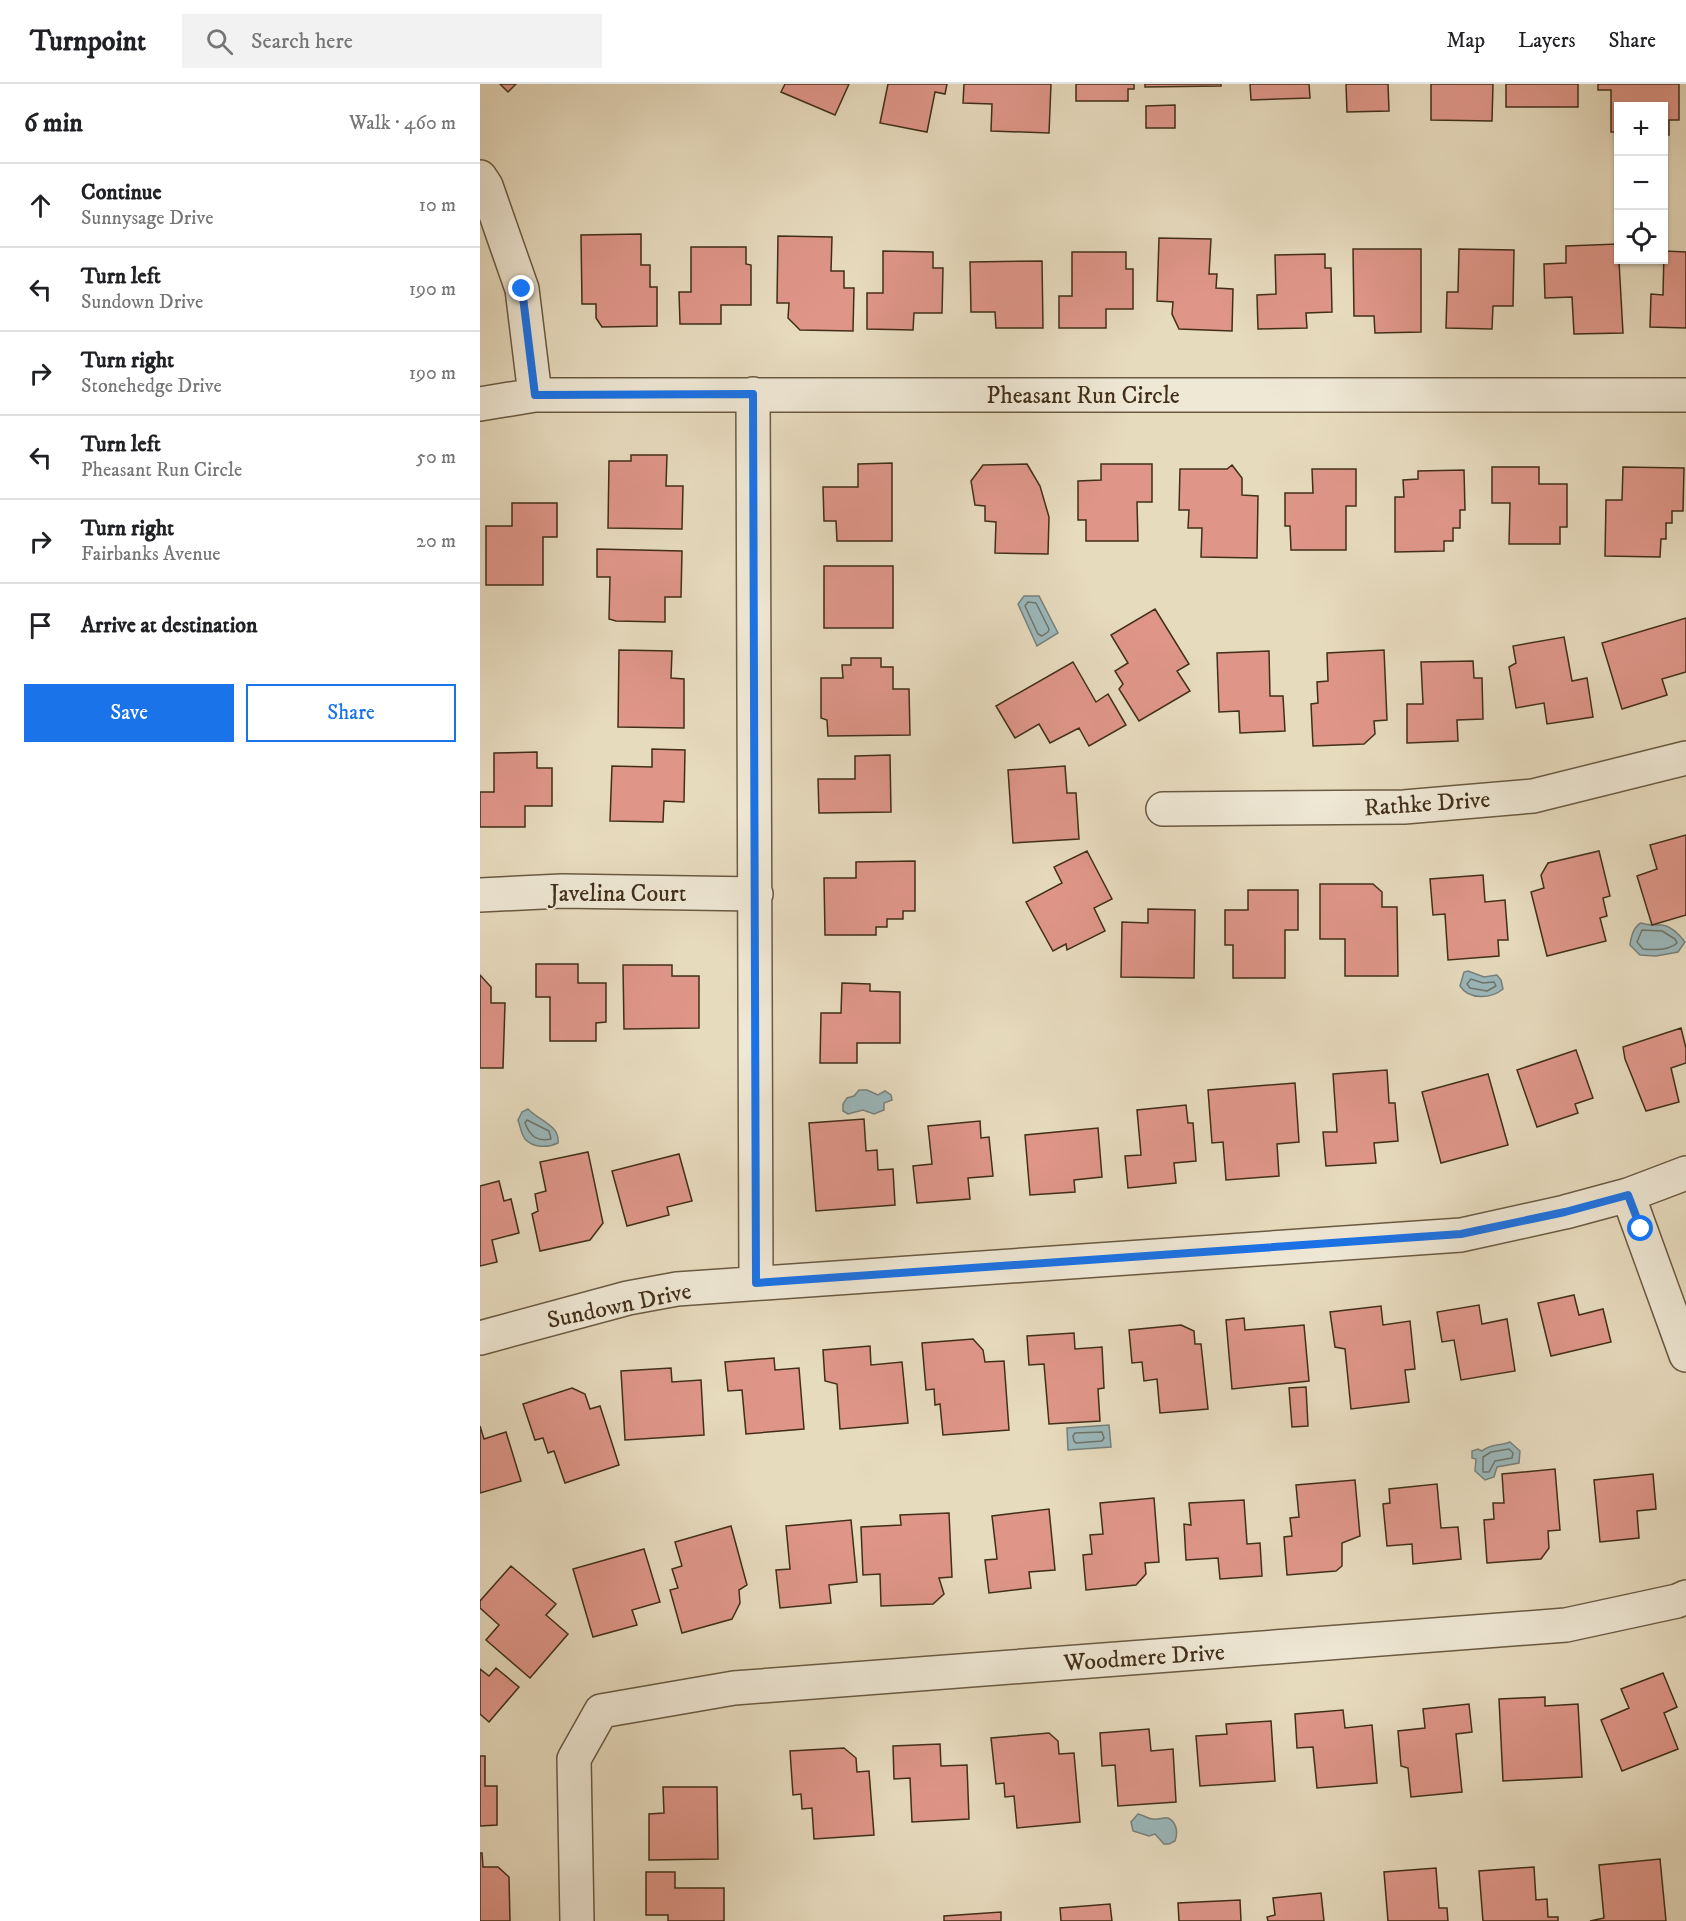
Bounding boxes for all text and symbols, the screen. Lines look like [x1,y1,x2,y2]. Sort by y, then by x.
search box [182,14,602,68]
text: Turnpoint [30,24,146,59]
icon: search [203,25,236,58]
text: Search here [251,28,353,55]
text: Map [1446,28,1485,54]
text: Layers [1518,28,1576,54]
text: Share [1609,28,1656,54]
map controls [1614,102,1668,264]
button: + [1614,102,1668,156]
text: 6 min [24,107,83,140]
text: Walk · 460 m [349,111,456,136]
button: − [1614,156,1668,210]
text: Continue [81,179,162,206]
icon: ahead [24,189,57,222]
text: 10 m [419,193,456,218]
text: Sunnysage Drive [81,206,213,231]
button: locate [1614,210,1668,264]
text: Turn left [81,263,161,290]
icon: left [24,273,57,306]
route end [508,275,534,301]
text: 190 m [409,277,456,302]
text: Sundown Drive [81,290,203,315]
text: Turn right [81,347,174,374]
icon: right [24,357,57,390]
text: 190 m [409,361,456,386]
text: Stonehedge Drive [81,374,222,399]
street label: Pheasant Run Circle [986,381,1180,411]
text: Turn left [81,431,161,458]
icon: left [24,441,57,474]
text: 50 m [416,445,456,470]
text: Pheasant Run Circle [81,458,242,483]
text: Turn right [81,515,174,542]
icon: right [24,525,57,558]
text: 20 m [416,529,456,554]
text: Fairbanks Avenue [81,542,221,567]
icon: arrive [24,609,57,642]
text: Arrive at destination [81,612,258,639]
button: Save [24,684,234,742]
button: Share [246,684,456,742]
street label: Rathke Drive [1363,785,1491,823]
street label: Javelina Court [548,879,687,909]
route start [1627,1215,1653,1241]
street label: Sundown Drive [544,1276,694,1336]
street label: Woodmere Drive [1061,1637,1226,1679]

